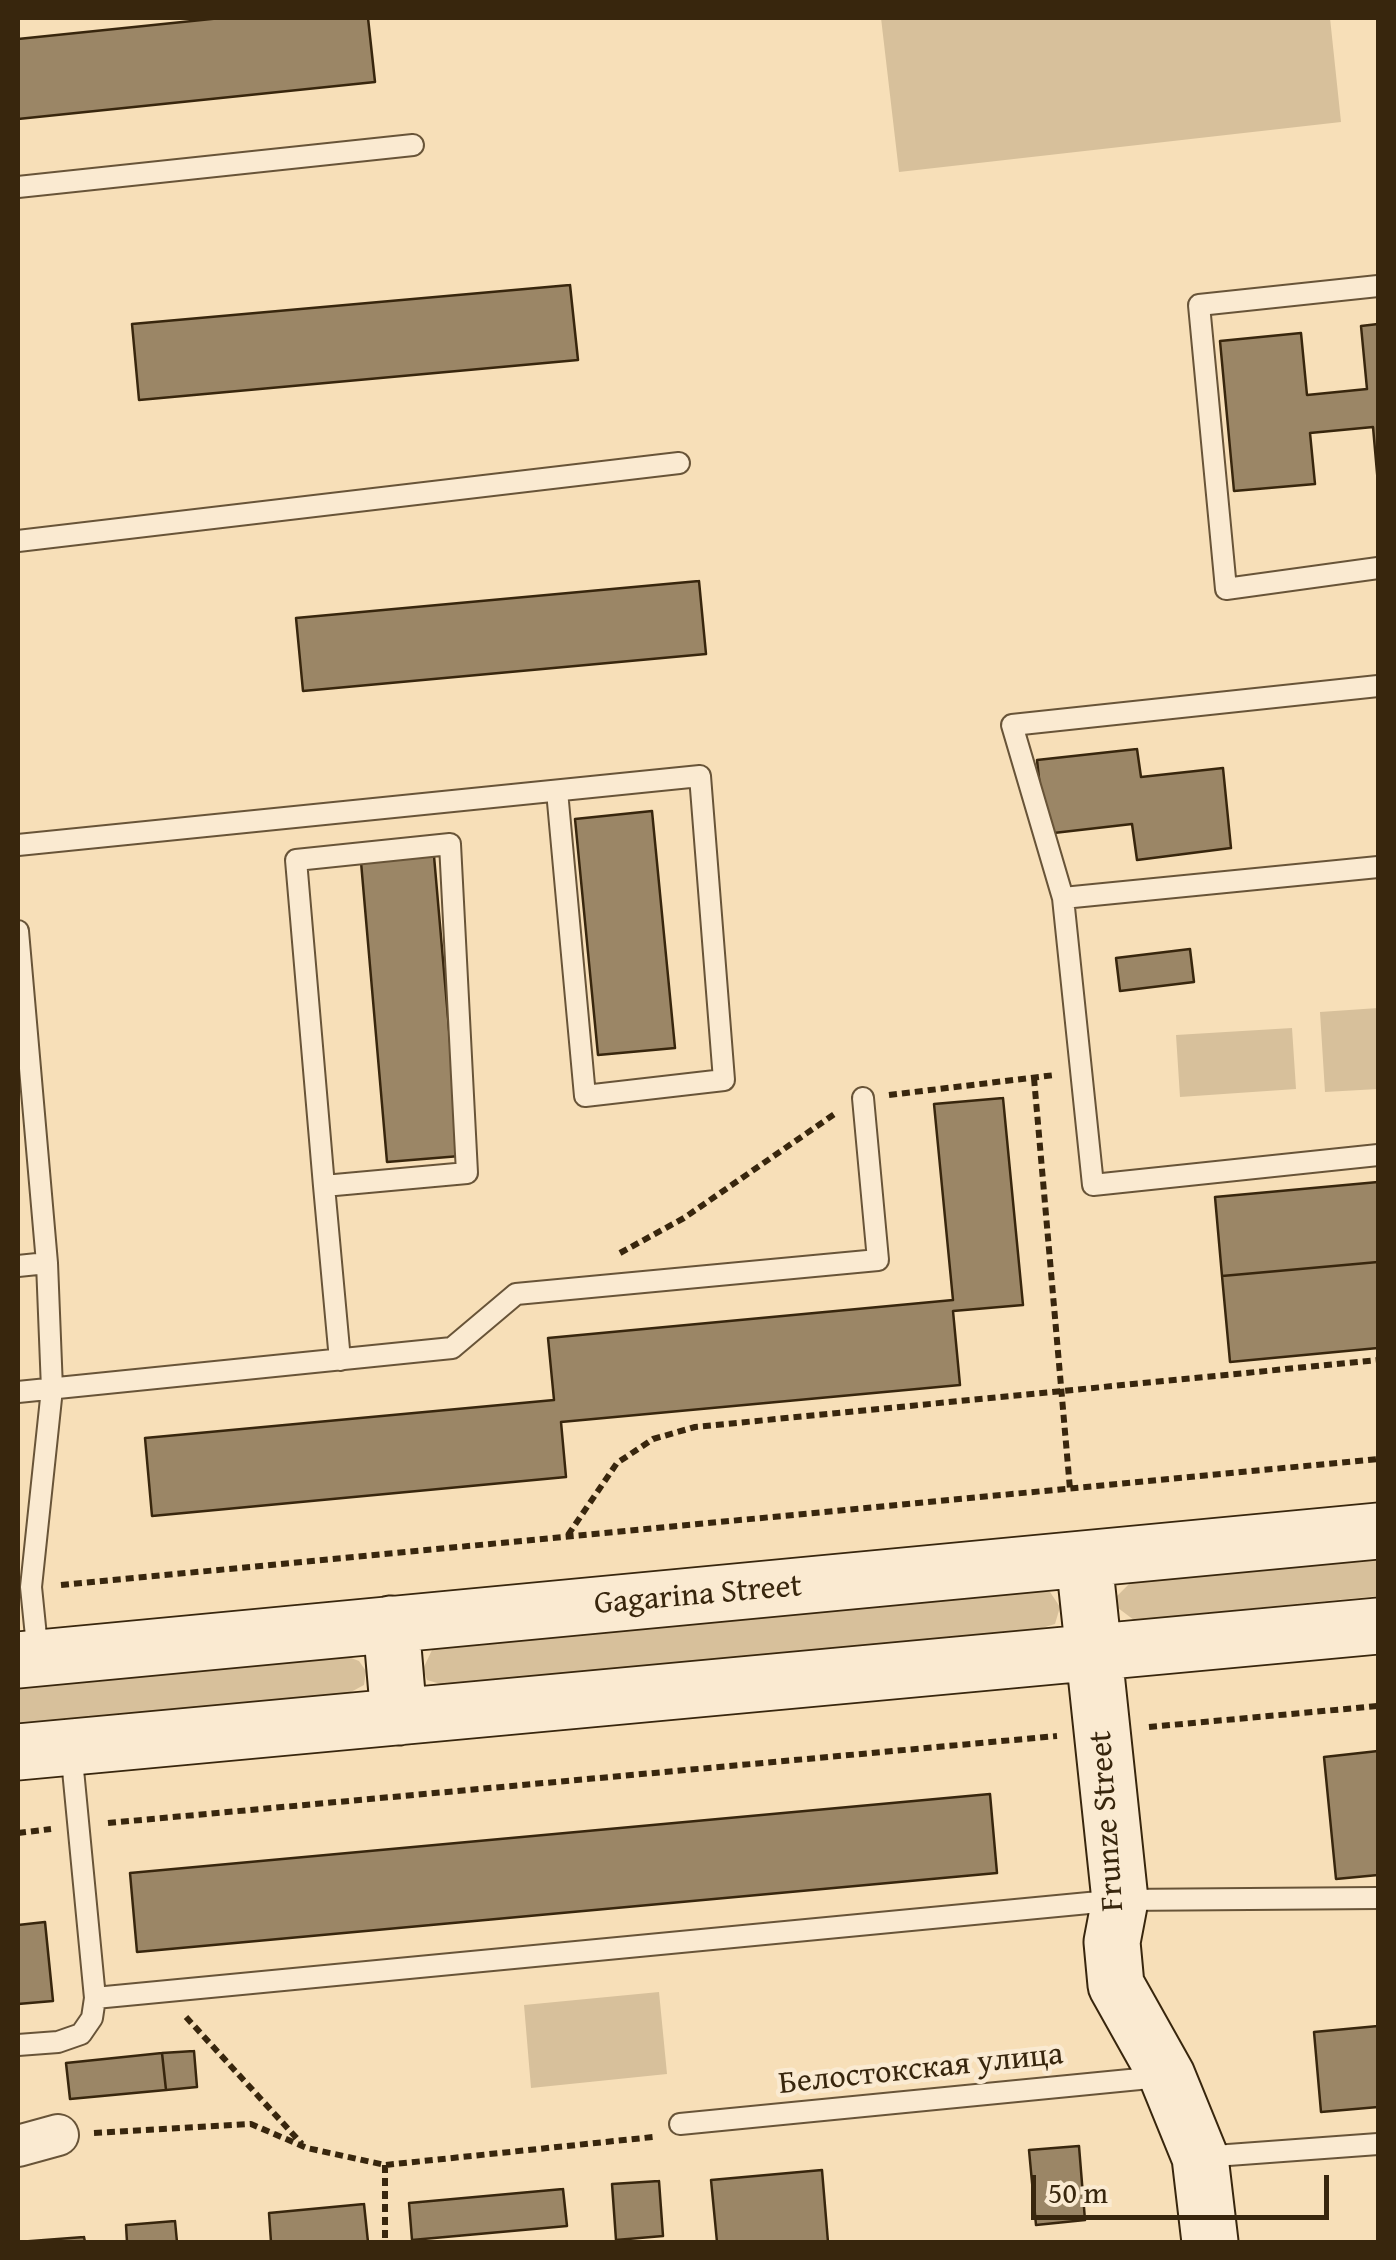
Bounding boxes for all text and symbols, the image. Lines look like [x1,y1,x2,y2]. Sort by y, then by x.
street label: Gagarina Street [593,1568,803,1624]
street label: Frunze Street [1083,1729,1133,1913]
street label: Белостокская улица [777,2036,1065,2104]
scale bar [1036,2155,1334,2217]
text: 50 m [1048,2170,1108,2214]

